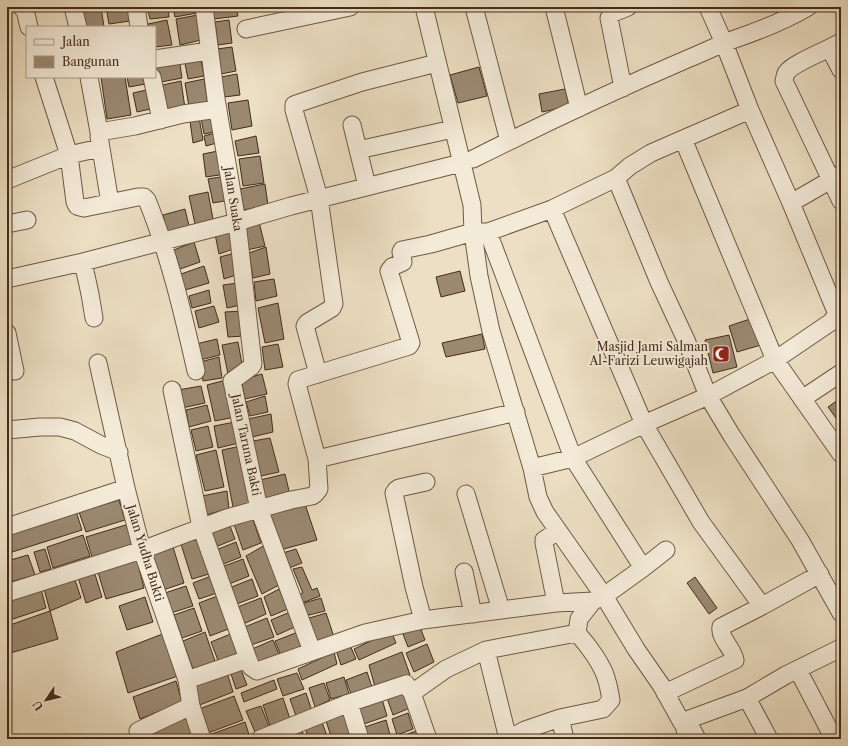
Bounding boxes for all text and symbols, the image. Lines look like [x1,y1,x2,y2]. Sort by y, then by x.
legend [26,26,156,78]
text: Jalan [60,34,90,49]
text: Bangunan [62,54,120,69]
street label: Jalan Suaka [221,164,246,233]
place label: Masjid Jami Salman Al-Farizi Leuwigajah [588,339,708,368]
mosque icon: Masjid Jami Salman Al-Farizi Leuwigajah [711,344,731,364]
street label: Jalan Taruna Bakti [228,391,265,498]
street label: Jalan Yudha Bukti [123,501,167,603]
north arrow [26,680,66,720]
text: U [29,698,46,713]

